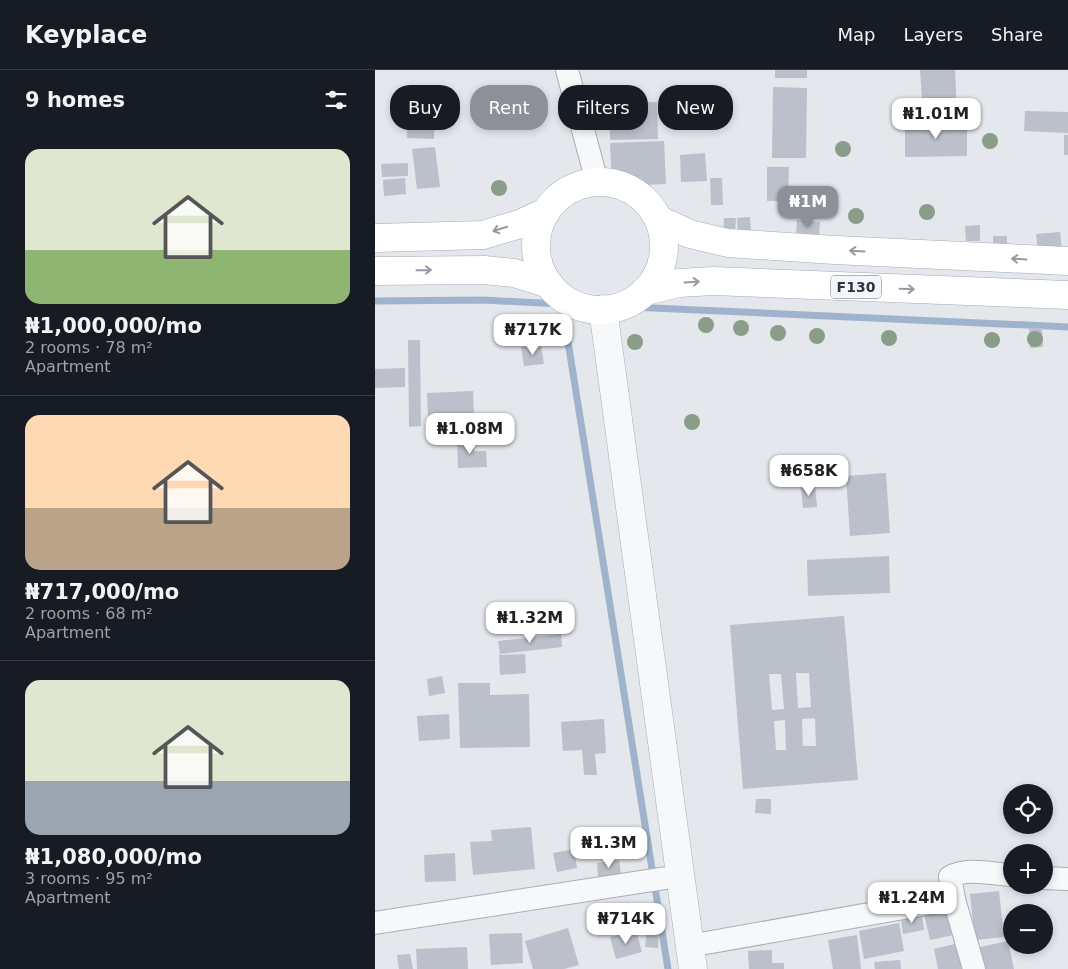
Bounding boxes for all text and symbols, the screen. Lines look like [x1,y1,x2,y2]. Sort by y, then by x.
text: Keyplace [25,21,147,49]
text: Map [837,24,875,45]
text: Layers [903,24,963,45]
text: Share [991,24,1043,45]
chip: Buy [390,85,460,130]
chip: Rent [470,85,548,130]
chip: Filters [558,85,648,130]
chip: New [658,85,733,130]
icon: filters [322,86,350,114]
text: 9 homes [25,88,125,112]
pin: ₦1.01M [895,98,977,140]
text: ₦1.01M [903,104,969,123]
icon: home [143,182,233,272]
pin: ₦1M [784,186,832,228]
text: ₦1M [789,192,827,211]
one-way arrow [493,225,509,235]
one-way arrow [849,247,865,256]
one-way arrow [1012,254,1028,264]
one-way arrow [415,265,431,275]
road number: F130 [831,276,881,298]
one-way arrow [684,278,700,287]
one-way arrow [899,284,915,293]
text: ₦1,000,000/mo [25,314,202,338]
pin: ₦717K [498,314,568,356]
text: ₦717K [505,320,561,339]
text: 2 rooms · 78 m² [25,338,153,357]
text: Apartment [25,357,111,376]
pin: ₦1.08M [429,412,511,455]
text: ₦1.08M [437,419,503,438]
icon: home [143,447,233,537]
pin: ₦658K [774,454,844,497]
text: ₦658K [781,461,837,480]
text: ₦717,000/mo [25,580,179,604]
pin: ₦1.32M [489,602,571,644]
text: 2 rooms · 68 m² [25,604,153,623]
text: ₦1.32M [497,608,563,627]
text: Apartment [25,623,111,642]
icon: home [143,712,233,802]
map controls [1003,784,1053,954]
button: locate [1003,784,1053,834]
pin: ₦1.3M [574,826,644,869]
text: ₦1.3M [581,833,637,852]
button: + [1003,844,1053,894]
text: ₦1,080,000/mo [25,845,202,869]
text: 3 rooms · 95 m² [25,869,153,888]
pin: ₦1.24M [871,882,953,924]
text: Apartment [25,888,111,907]
text: ₦1.24M [879,888,945,907]
pin: ₦714K [591,902,661,945]
button: − [1003,904,1053,954]
text: ₦714K [598,909,654,928]

